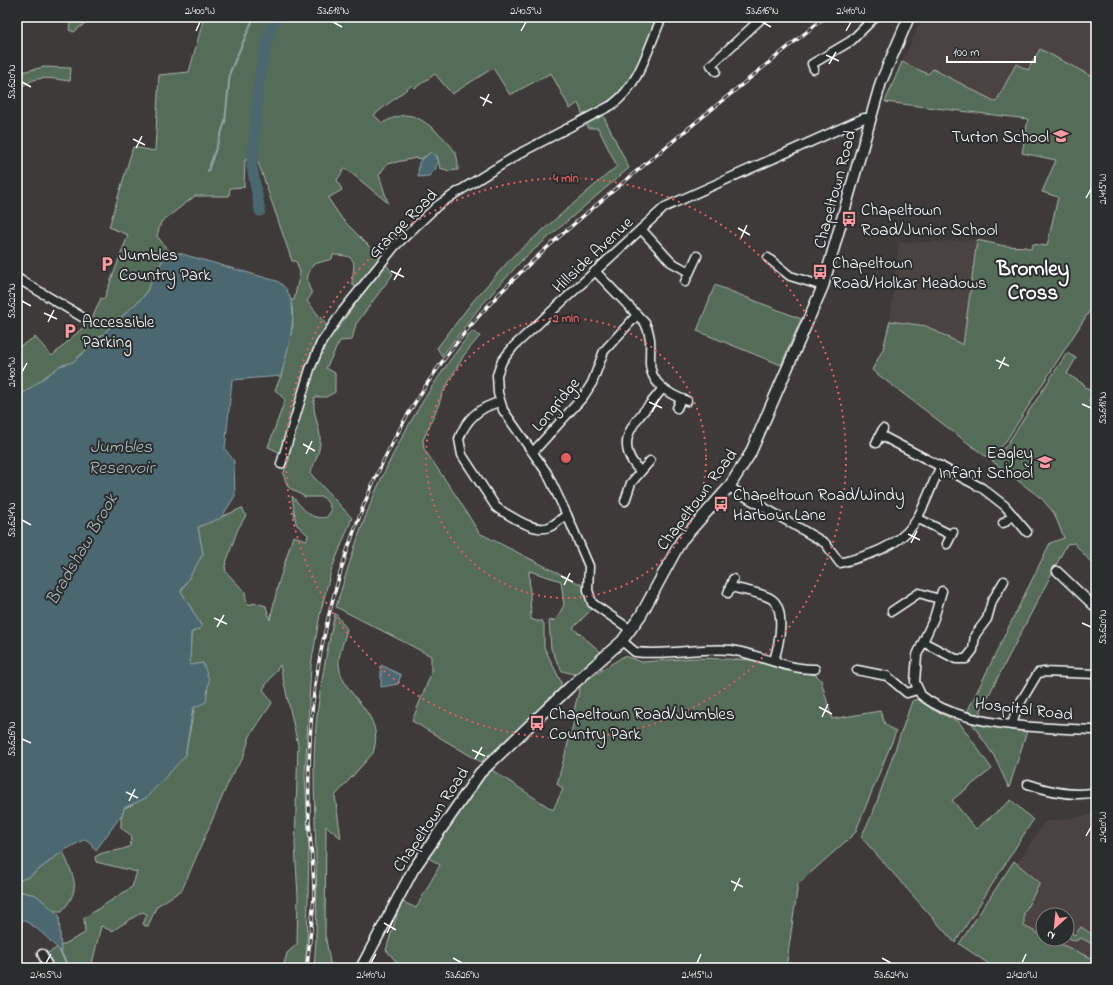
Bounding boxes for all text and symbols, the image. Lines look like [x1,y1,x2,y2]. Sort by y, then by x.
text: 2.400°W [185,4,215,19]
text: 53.618°N [317,4,350,19]
text: 2.405°W [510,4,542,19]
text: 53.616°N [745,4,779,19]
text: 2.410°W [836,4,866,19]
scale bar [947,38,1035,64]
text: 100 m [953,44,980,62]
text: 53.620°N [5,64,20,100]
place label: Turton School [952,125,1049,150]
street label: Chapeltown Road [808,127,863,251]
school or university icon: Turton School [1052,127,1070,145]
text: 4 min [552,170,579,188]
text: 2.415°W [1096,174,1111,204]
street label: Grange Road [362,183,445,266]
place label: Chapeltown Road/Junior School [861,198,998,243]
bus stop icon: Chapeltown Road/Junior School [840,210,858,228]
street label: Hillside Avenue [547,211,639,299]
place label: Jumbles Country Park [119,243,211,289]
place label: Chapeltown Road/Holkar Meadows [832,251,987,296]
parking icon: Jumbles Country Park [98,255,116,273]
district label: Bromley Cross [996,255,1070,309]
bus stop icon: Chapeltown Road/Holkar Meadows [811,263,829,281]
text: 53.622°N [5,283,20,319]
place label: Accessible Parking [82,310,155,357]
text: 2 min [552,310,579,328]
parking icon: Accessible Parking [61,322,79,340]
text: 2.400°W [5,357,20,387]
street label: Longridge [526,372,588,439]
text: 53.618°N [1096,391,1111,424]
water label: Jumbles Reservoir [88,435,156,482]
place label: Eagley Infant School [939,441,1033,486]
street label: Chapeltown Road [651,443,744,556]
centre of rings [559,451,573,465]
school or university icon: Eagley Infant School [1036,453,1054,471]
place label: Chapeltown Road/Windy Harbour Lane [733,483,904,528]
water label: Bradshaw Brook [40,488,126,611]
bus stop icon: Chapeltown Road/Windy Harbour Lane [712,495,730,513]
text: 53.624°N [5,502,20,537]
text: 53.620°N [1096,609,1111,645]
street label: Hospital Road [973,691,1075,728]
place label: Chapeltown Road/Jumbles Country Park [549,702,735,748]
bus stop icon: Chapeltown Road/Jumbles Country Park [528,714,546,732]
text: 53.626°N [5,721,20,757]
street label: Chapeltown Road [387,762,476,877]
text: 2.420°W [1096,811,1111,842]
north arrow [1035,907,1075,947]
text: N [1044,926,1058,944]
text: 2.405°W [30,968,62,983]
text: 2.410°W [356,968,386,983]
text: 53.626°N [444,968,480,983]
text: 2.415°W [682,968,712,983]
text: 53.624°N [874,968,909,983]
text: 2.420°W [1007,968,1038,983]

